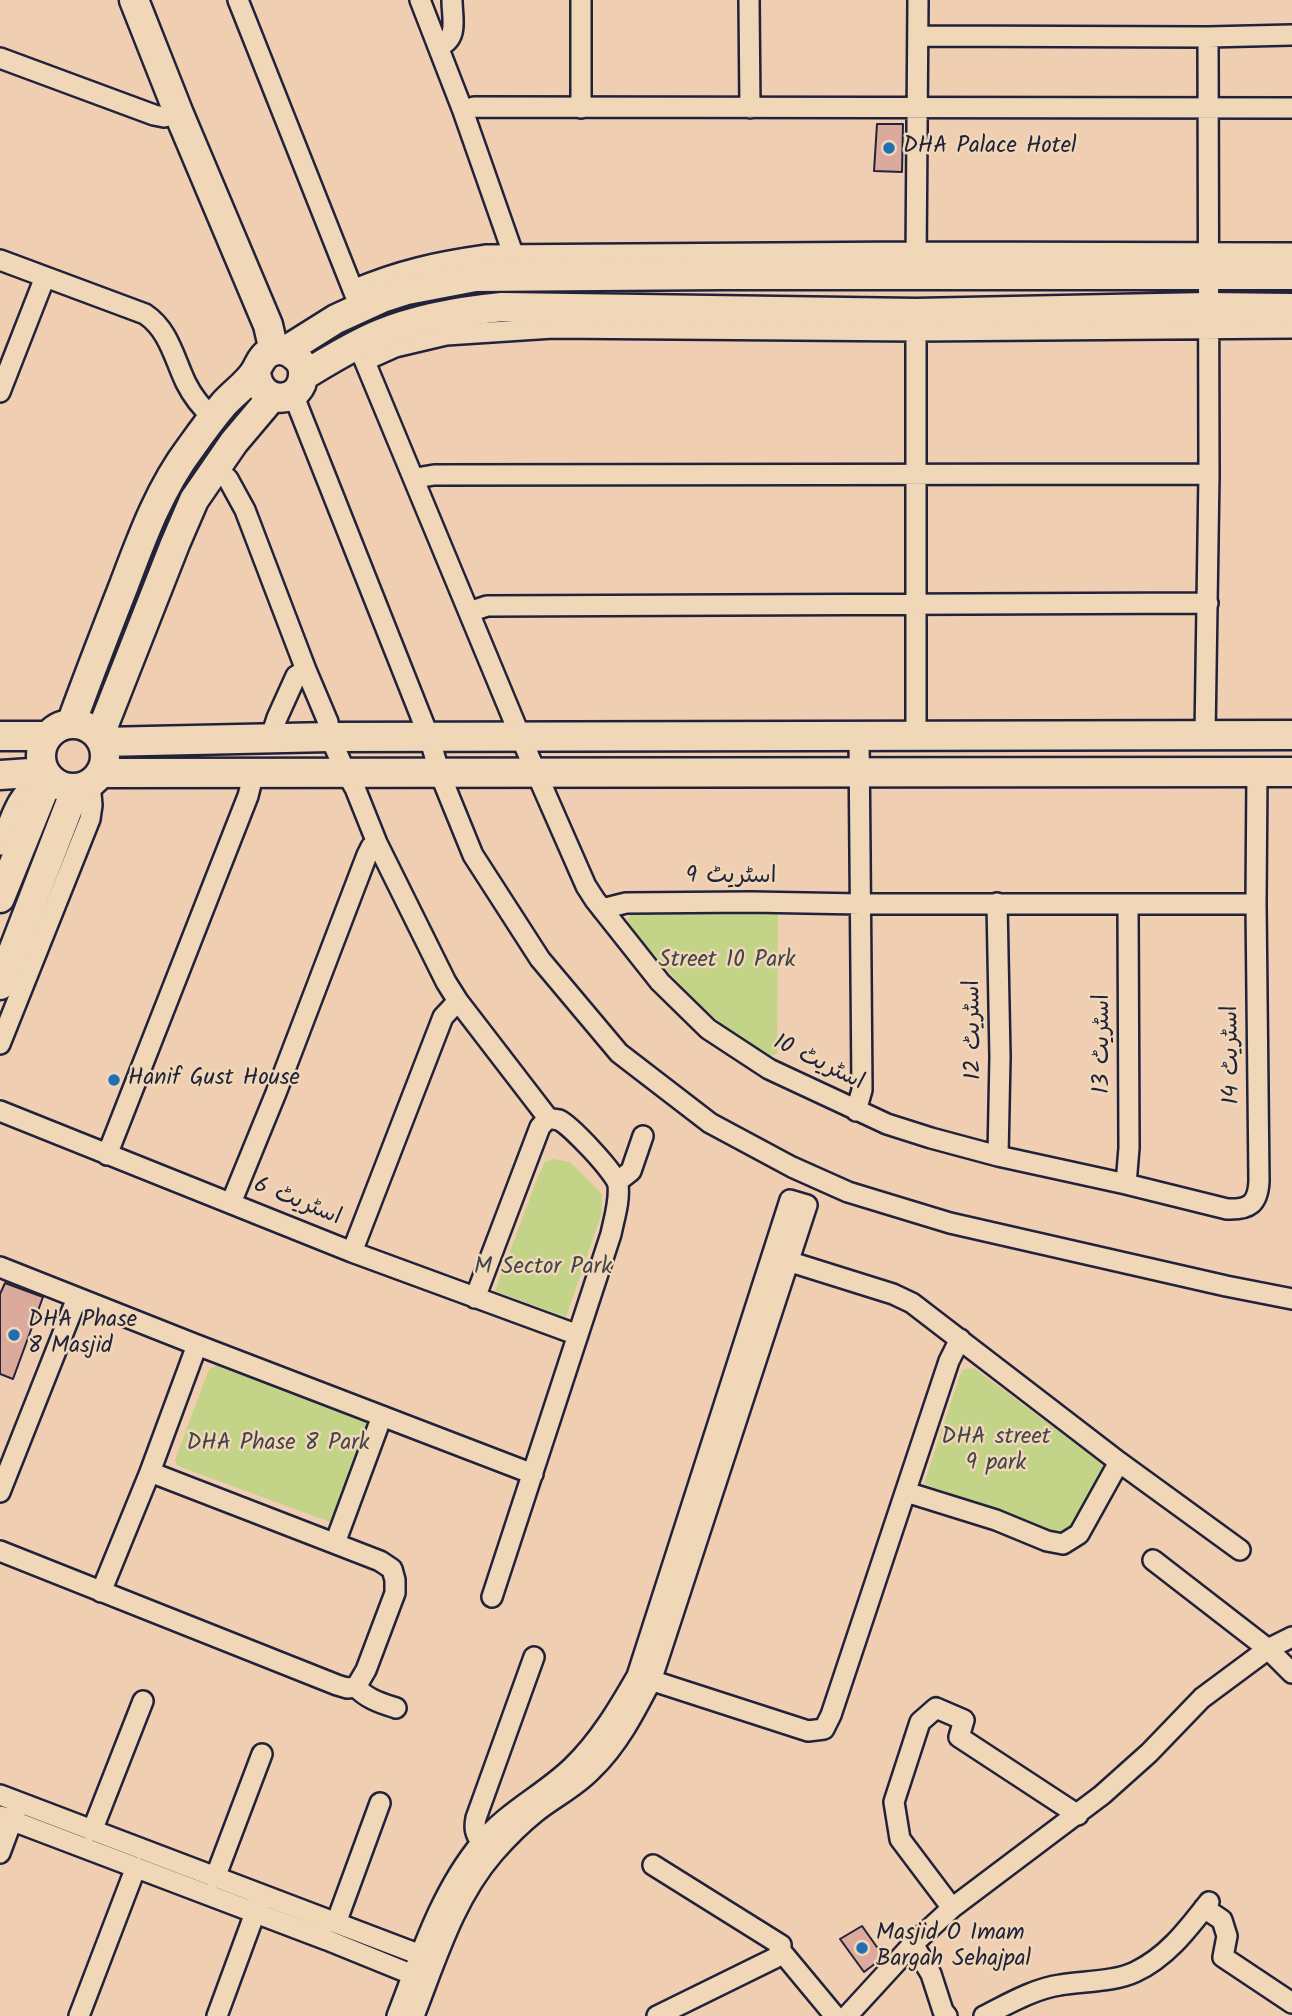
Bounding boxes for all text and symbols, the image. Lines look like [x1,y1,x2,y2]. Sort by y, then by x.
place label: DHA Palace Hotel [903,134,1077,162]
marker: DHA Palace Hotel [881,140,897,156]
street label: اسٹریٹ 9 [686,864,776,892]
park label: Street 10 Park [658,948,796,976]
street label: اسٹریٹ 12 [960,980,990,1080]
street label: اسٹریٹ 13 [1090,994,1118,1094]
street label: اسٹریٹ 14 [1218,1005,1248,1105]
street label: اسٹریٹ 10 [768,1030,868,1098]
place label: Hanif Gust House [128,1066,300,1094]
marker: Hanif Gust House [106,1072,122,1088]
street label: اسٹریٹ 6 [249,1173,345,1233]
park label: M Sector Park [474,1255,612,1283]
place label: DHA Phase 8 Masjid [28,1308,137,1362]
marker: DHA Phase 8 Masjid [6,1327,22,1343]
park label: DHA street 9 park [941,1425,1051,1479]
park label: DHA Phase 8 Park [186,1431,370,1459]
place label: Masjid O Imam Bargah Sehajpal [876,1921,1031,1975]
marker: Masjid O Imam Bargah Sehajpal [854,1940,870,1956]

